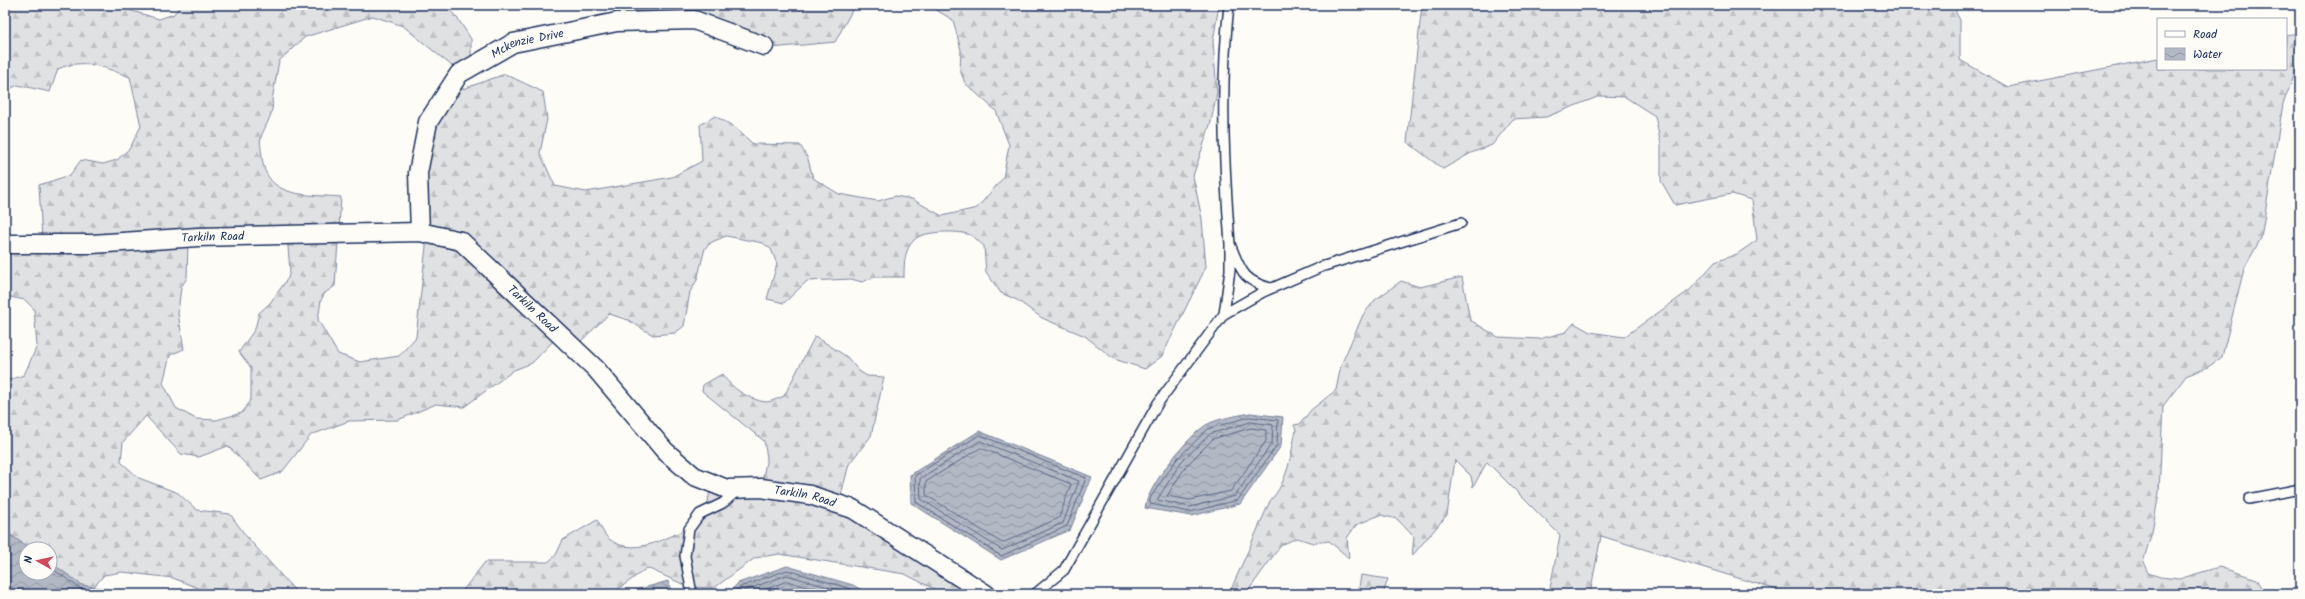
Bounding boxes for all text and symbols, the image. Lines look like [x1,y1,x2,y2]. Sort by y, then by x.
legend [2157,18,2287,70]
street label: Mckenzie Drive [487,23,566,63]
text: Road [2193,25,2218,44]
text: Water [2193,45,2223,64]
street label: Tarkiln Road [181,226,245,248]
street label: Tarkiln Road [503,280,563,338]
street label: Tarkiln Road [773,480,839,513]
north arrow [18,541,58,581]
text: N [20,555,38,564]

